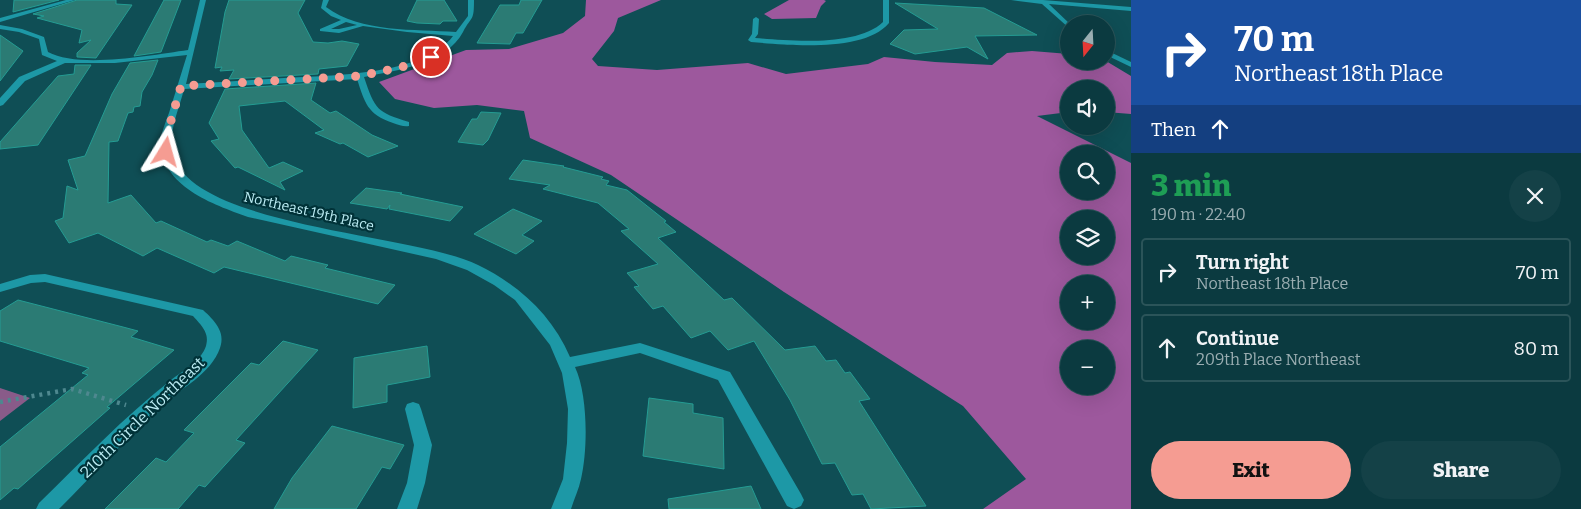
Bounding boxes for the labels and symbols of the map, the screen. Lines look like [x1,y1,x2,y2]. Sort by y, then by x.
north arrow [1060,15,1115,70]
pin [410,36,452,78]
position arrow [139,125,191,177]
street label: Northeast 19th Place [242,188,376,235]
street label: 210th Circle Northeast [76,353,209,482]

